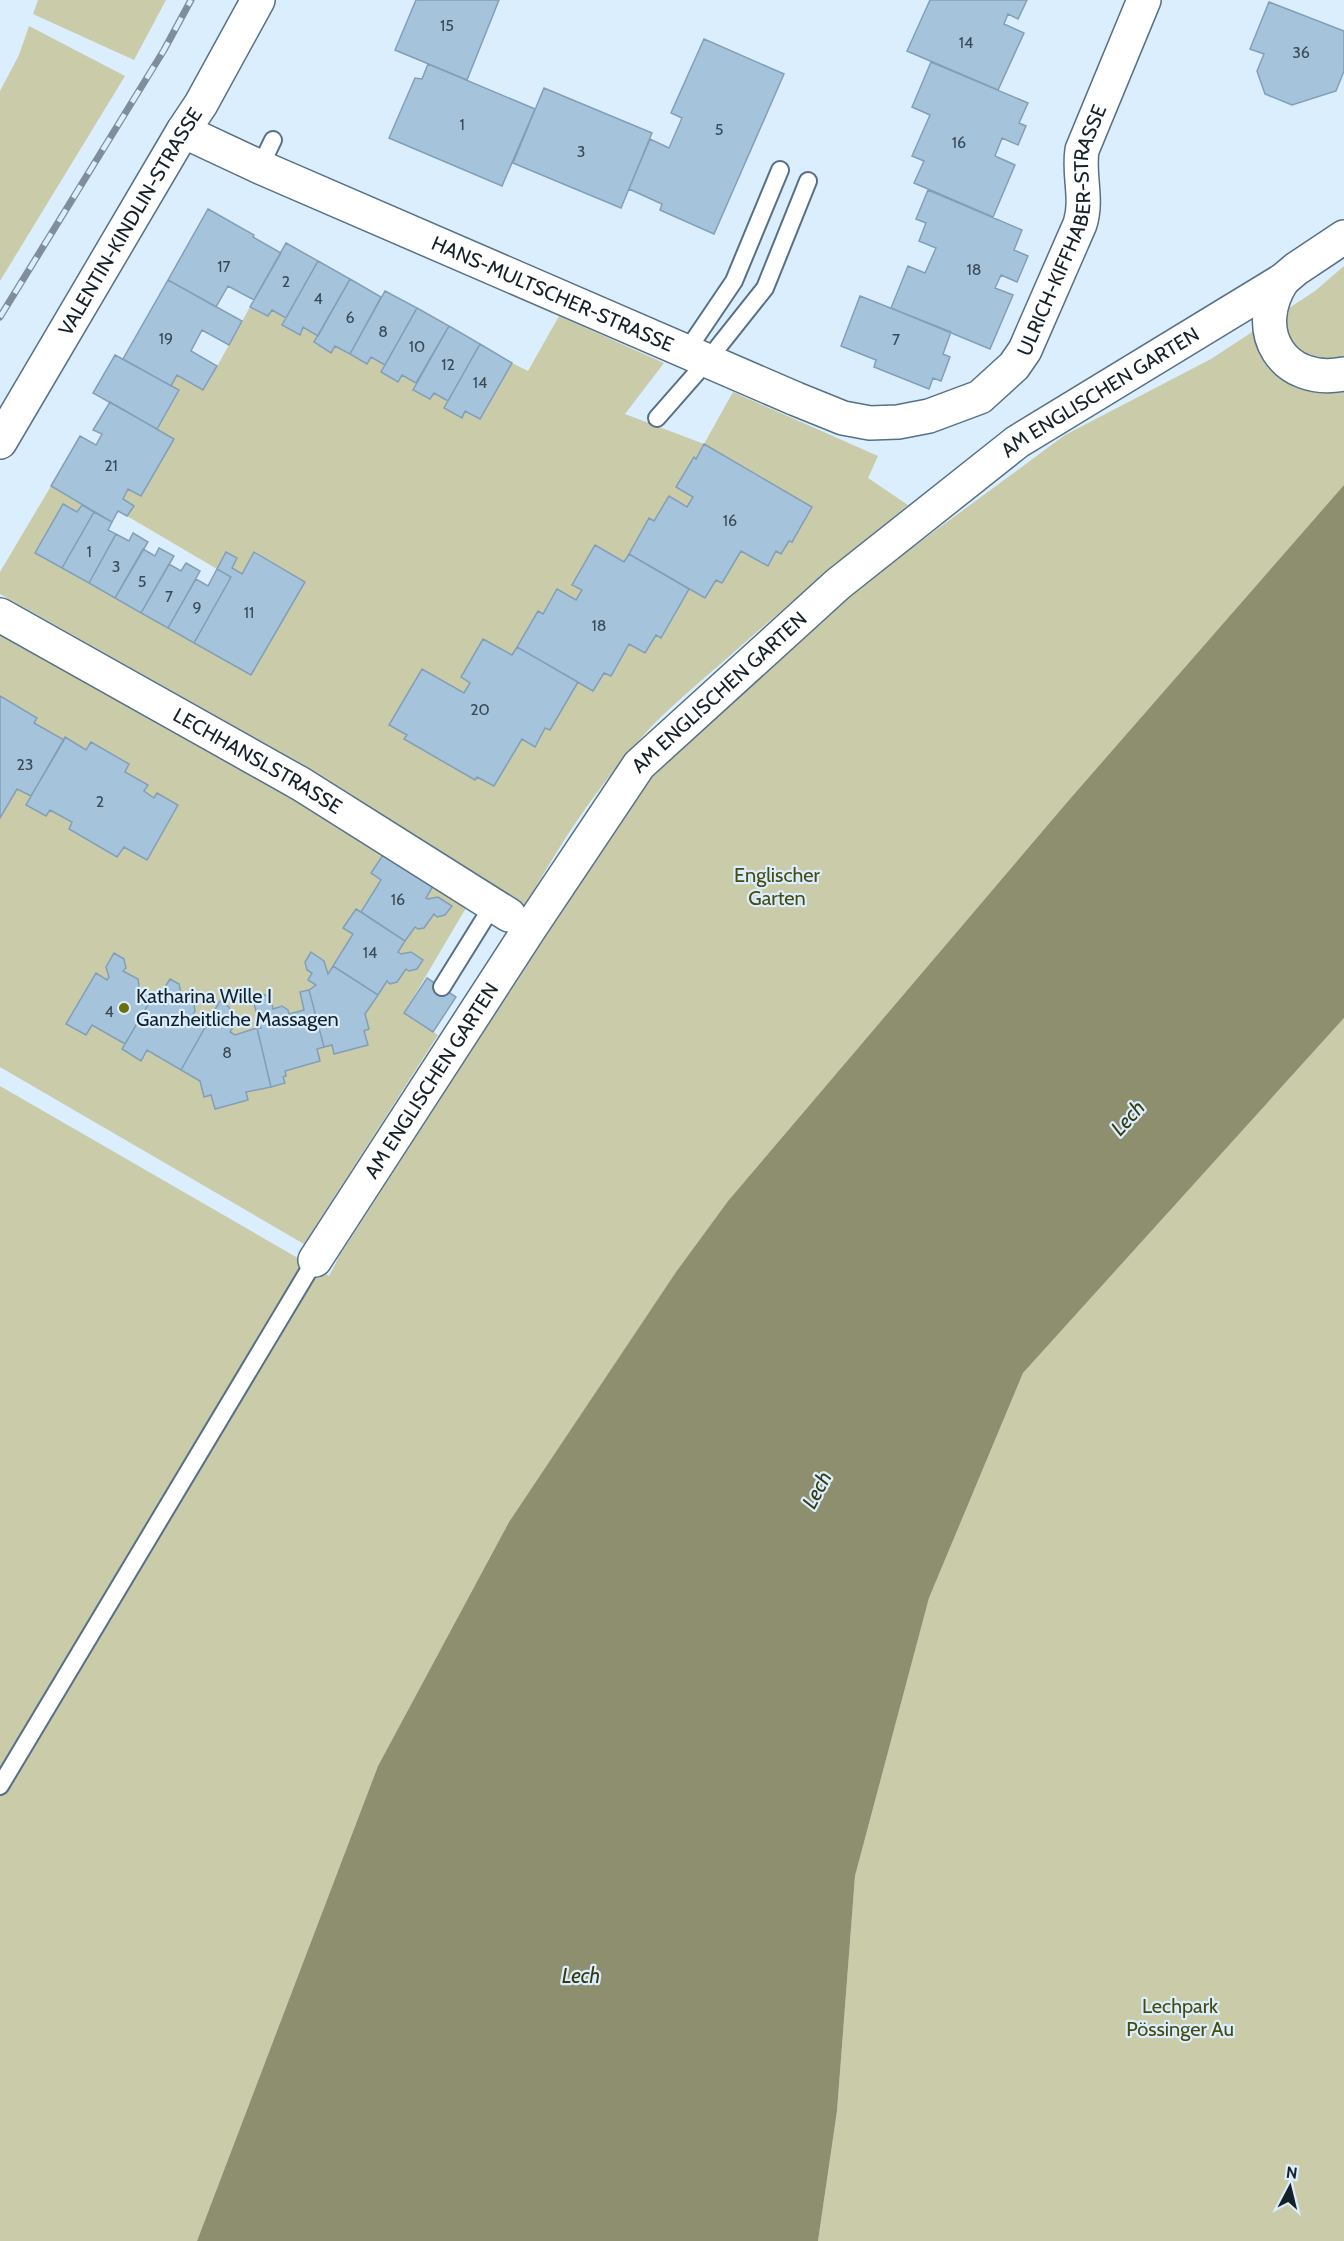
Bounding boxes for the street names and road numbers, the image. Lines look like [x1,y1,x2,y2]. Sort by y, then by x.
street label: ULRICH-KIFFHABER-STRASSE [1012,101,1111,360]
street label: VALENTIN-KINDLIN-STRASSE [53,103,207,340]
street label: HANS-MULTSCHER-STRASSE [428,231,677,357]
street label: AM ENGLISCHEN GARTEN [996,322,1203,462]
street label: AM ENGLISCHEN GARTEN [627,606,812,778]
street label: LECHHANSLSTRASSE [169,703,347,819]
street label: AM ENGLISCHEN GARTEN [359,978,503,1183]

